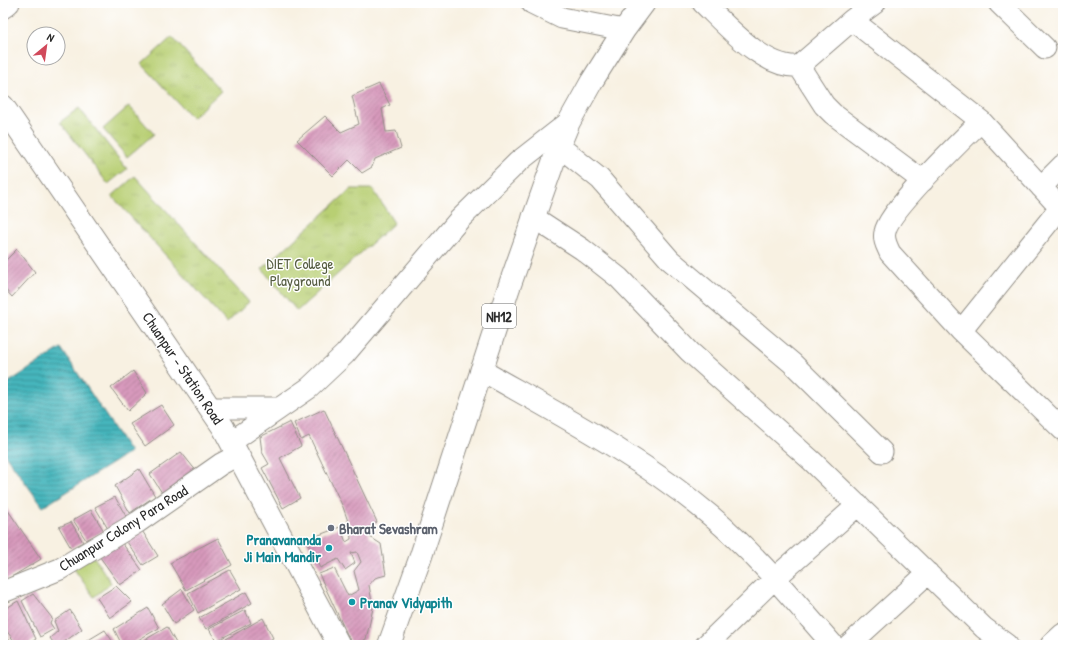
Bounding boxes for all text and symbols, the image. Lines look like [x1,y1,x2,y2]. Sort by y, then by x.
north arrow [26,26,66,66]
text: N [45,30,57,45]
park label: DIET College Playground [266,253,334,291]
road number: NH12 [482,304,516,328]
street label: Chuanpur - Station Road [137,308,229,429]
street label: Chuanpur Colony Para Road [54,480,192,576]
place label: Bharat Sevashram [339,518,438,539]
marker: Bharat Sevashram [326,523,336,533]
place label: Pranavananda Ji Main Mandir [244,529,321,567]
marker: Pranavananda Ji Main Mandir [324,543,334,553]
place label: Pranav Vidyapith [360,592,453,614]
marker: Pranav Vidyapith [347,597,357,607]

